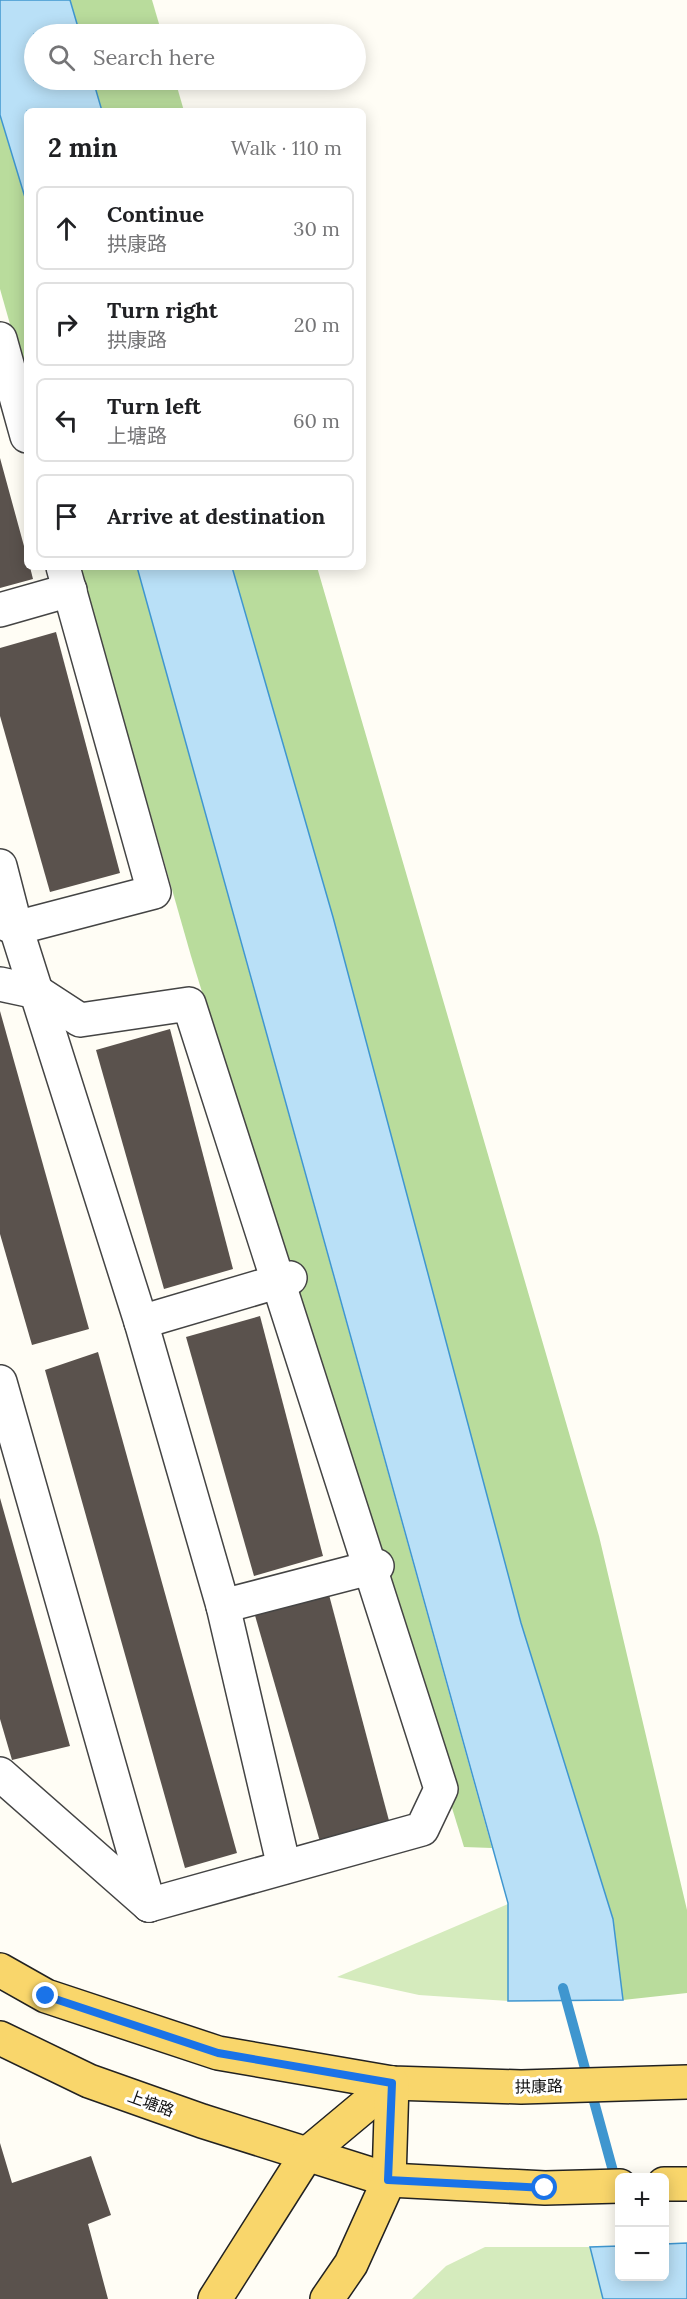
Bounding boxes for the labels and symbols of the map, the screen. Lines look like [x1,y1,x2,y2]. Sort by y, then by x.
route end [32,1982,58,2008]
street label: 拱康路 [515,2076,563,2096]
street label: 上塘路 [125,2085,177,2121]
route start [531,2174,557,2200]

